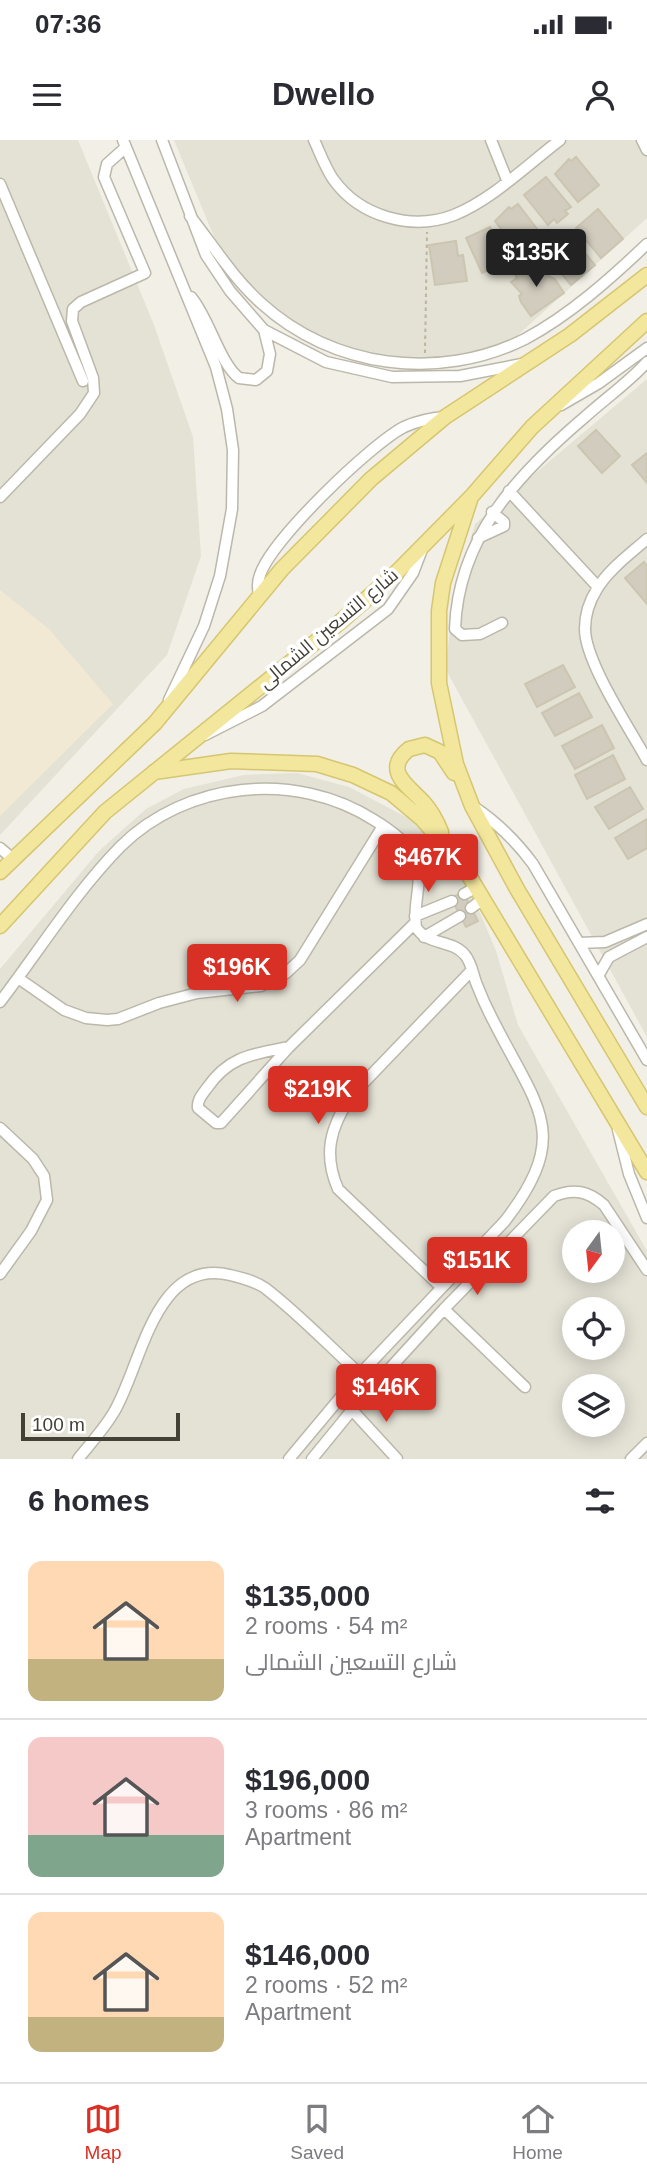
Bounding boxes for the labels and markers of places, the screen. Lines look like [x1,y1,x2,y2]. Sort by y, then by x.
pin: $135K [487,230,585,289]
pin: $467K [379,834,477,894]
pin: $196K [188,944,286,1004]
pin: $219K [269,1066,367,1126]
pin: $151K [428,1238,526,1297]
pin: $146K [337,1364,435,1424]

